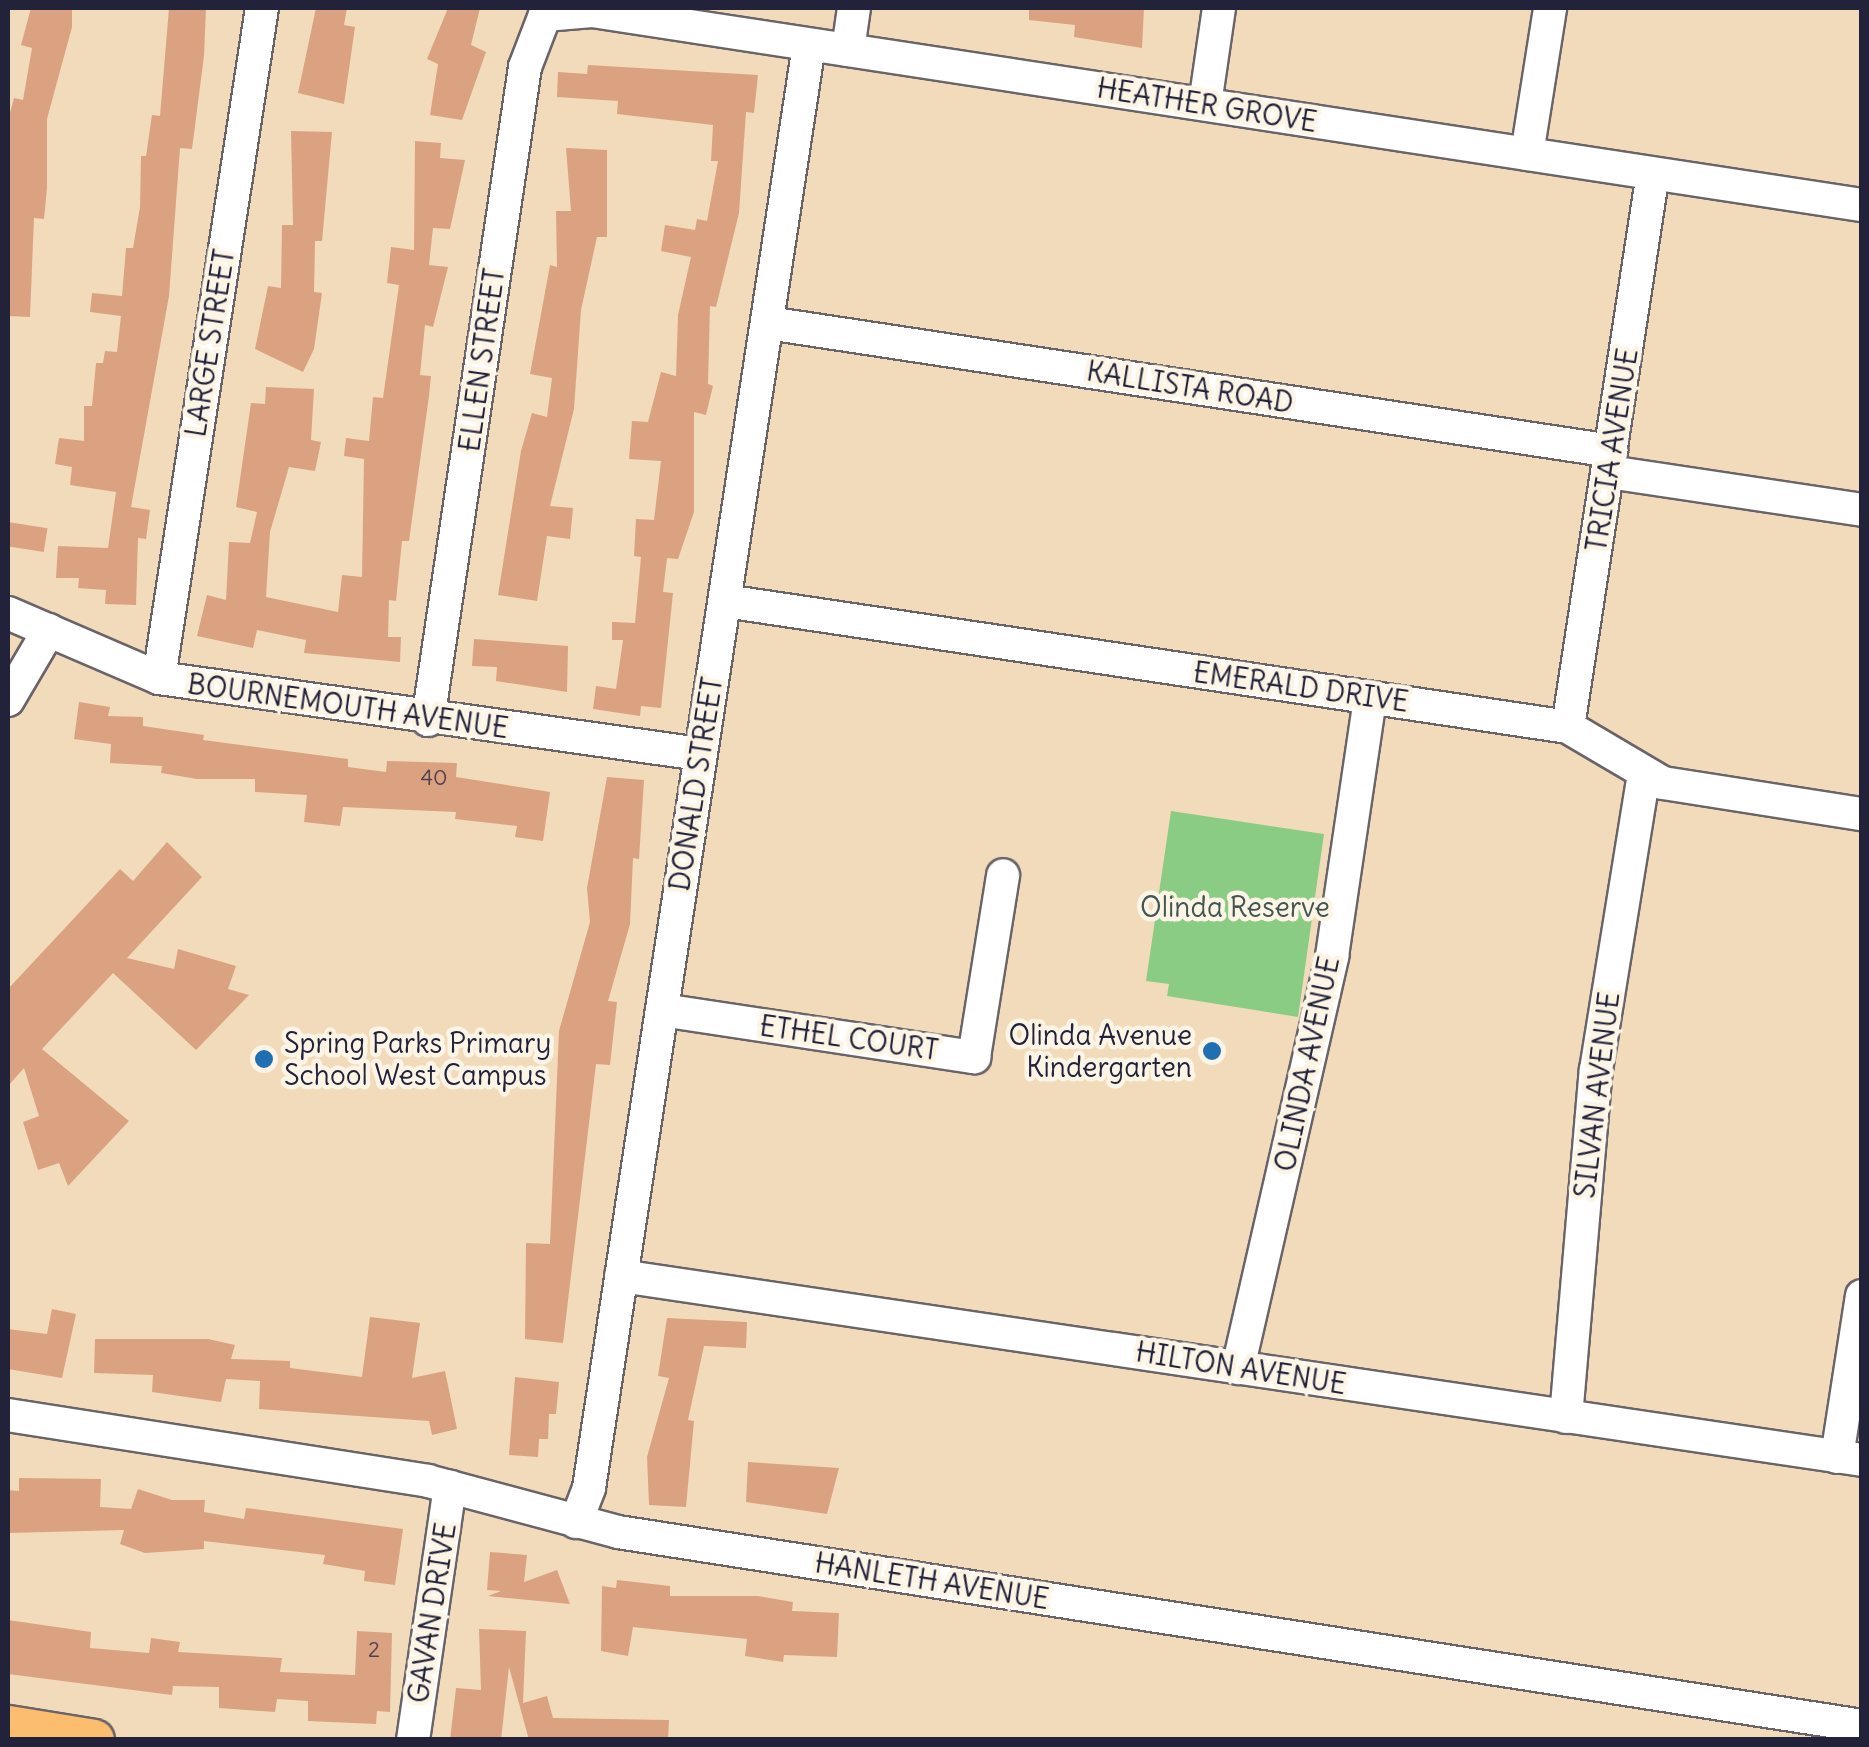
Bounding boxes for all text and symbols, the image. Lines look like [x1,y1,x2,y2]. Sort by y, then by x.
street label: HEATHER GROVE [1095,71,1319,139]
street label: LARGE STREET [179,247,241,439]
street label: ELLEN STREET [453,266,511,454]
street label: TRICIA AVENUE [1579,346,1645,554]
street label: KALLISTA ROAD [1084,354,1296,420]
street label: EMERALD DRIVE [1191,655,1411,719]
street label: BOURNEMOUTH AVENUE [185,667,511,745]
street label: DONALD STREET [663,675,729,893]
house number: 40 [420,765,448,791]
park label: Olinda Reserve [1140,890,1330,924]
street label: OLINDA AVENUE [1268,953,1346,1175]
street label: SILVAN AVENUE [1568,990,1626,1200]
street label: ETHEL COURT [757,1009,941,1067]
place label: Olinda Avenue Kindergarten [1009,1018,1192,1084]
place label: Spring Parks Primary School West Campus [284,1026,551,1092]
marker: Olinda Avenue Kindergarten [1201,1040,1223,1062]
marker: Spring Parks Primary School West Campus [253,1048,275,1070]
street label: HILTON AVENUE [1133,1335,1349,1401]
street label: GAVAN DRIVE [401,1521,463,1705]
street label: HANLETH AVENUE [813,1546,1051,1616]
house number: 2 [368,1637,380,1663]

